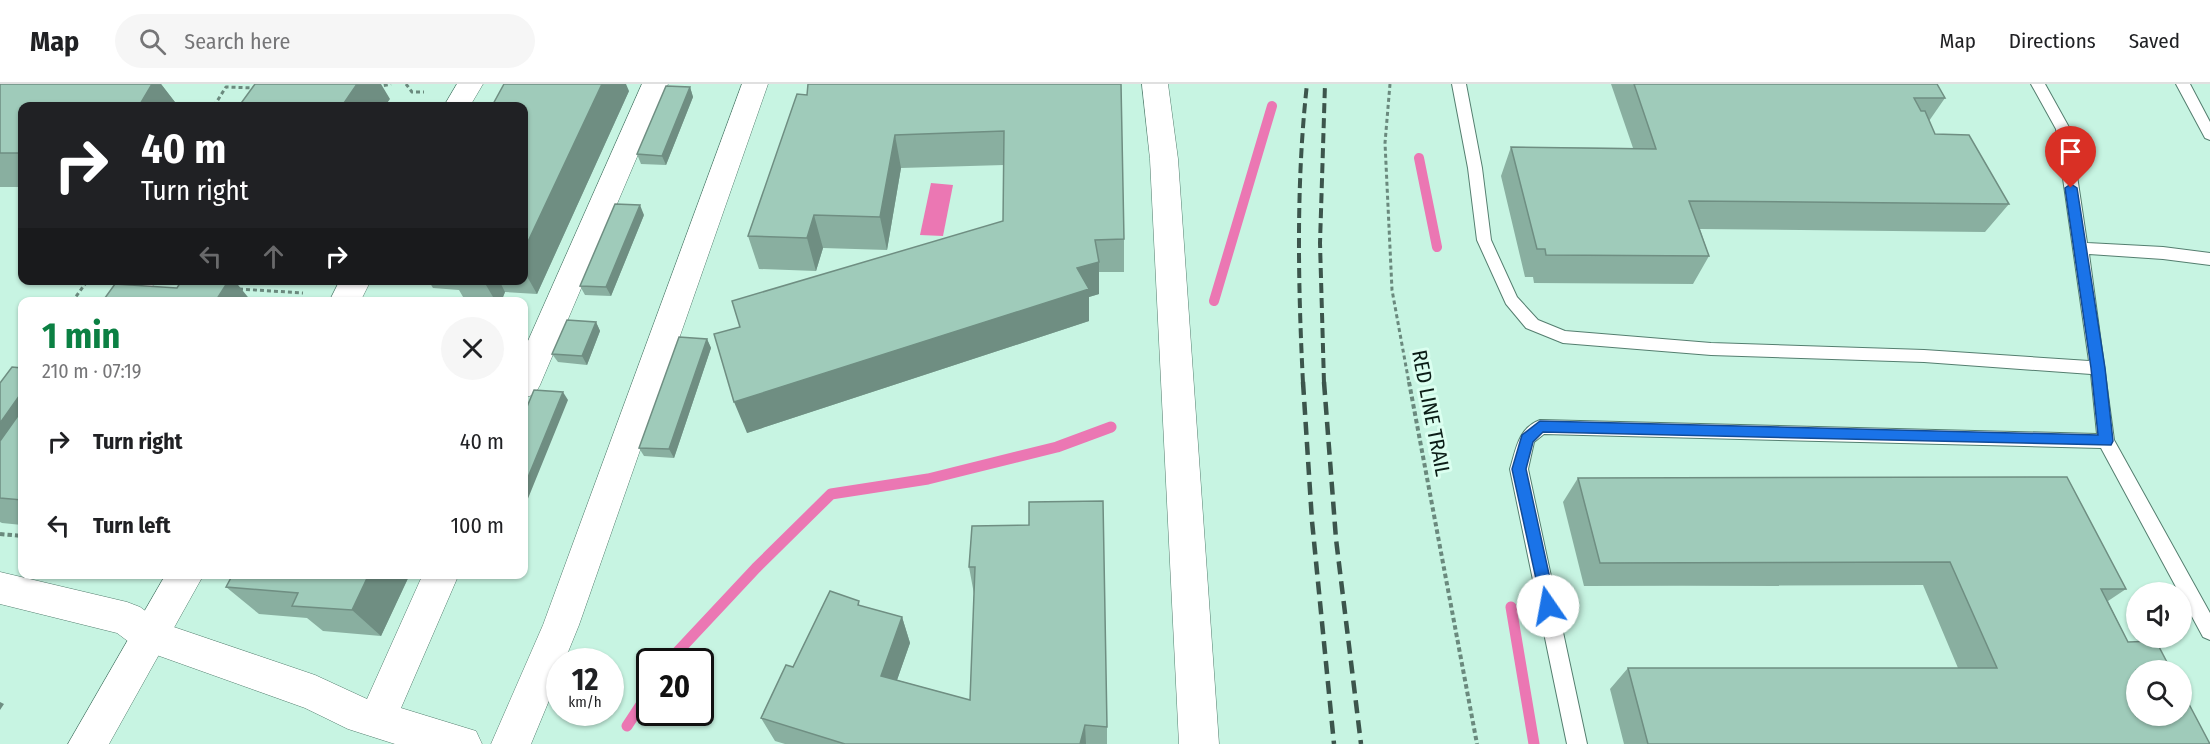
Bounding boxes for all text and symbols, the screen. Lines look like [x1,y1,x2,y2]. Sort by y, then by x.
search box [115,14,535,68]
text: Map [30,25,79,58]
icon: search [136,25,169,58]
text: Search here [184,28,290,55]
text: Map [1939,28,1976,54]
text: Directions [2009,28,2096,54]
text: Saved [2129,28,2180,54]
text: 40 m [141,124,226,174]
icon: right [42,126,120,204]
pin [2045,126,2096,188]
icon: arrive [2054,135,2087,168]
text: Turn right [141,175,249,207]
icon: left [194,240,227,273]
icon: ahead [257,240,290,273]
icon: right [320,240,353,273]
text: 1 min [42,314,120,358]
button: close [441,317,504,380]
street label: RED LINE TRAIL [1406,348,1456,479]
text: 210 m · 07:19 [42,359,141,383]
icon: right [42,425,75,458]
text: Turn right [93,428,182,455]
text: 40 m [460,428,504,455]
icon: left [42,509,75,542]
text: Turn left [93,512,171,539]
text: 100 m [450,512,504,539]
position arrow [1516,574,1580,638]
map controls [2126,582,2192,726]
button: sound [2126,582,2192,648]
speed limit sign: 20 [636,648,714,726]
button: search [2126,660,2192,726]
text: 12 [572,662,598,698]
text: km/h [568,693,602,711]

